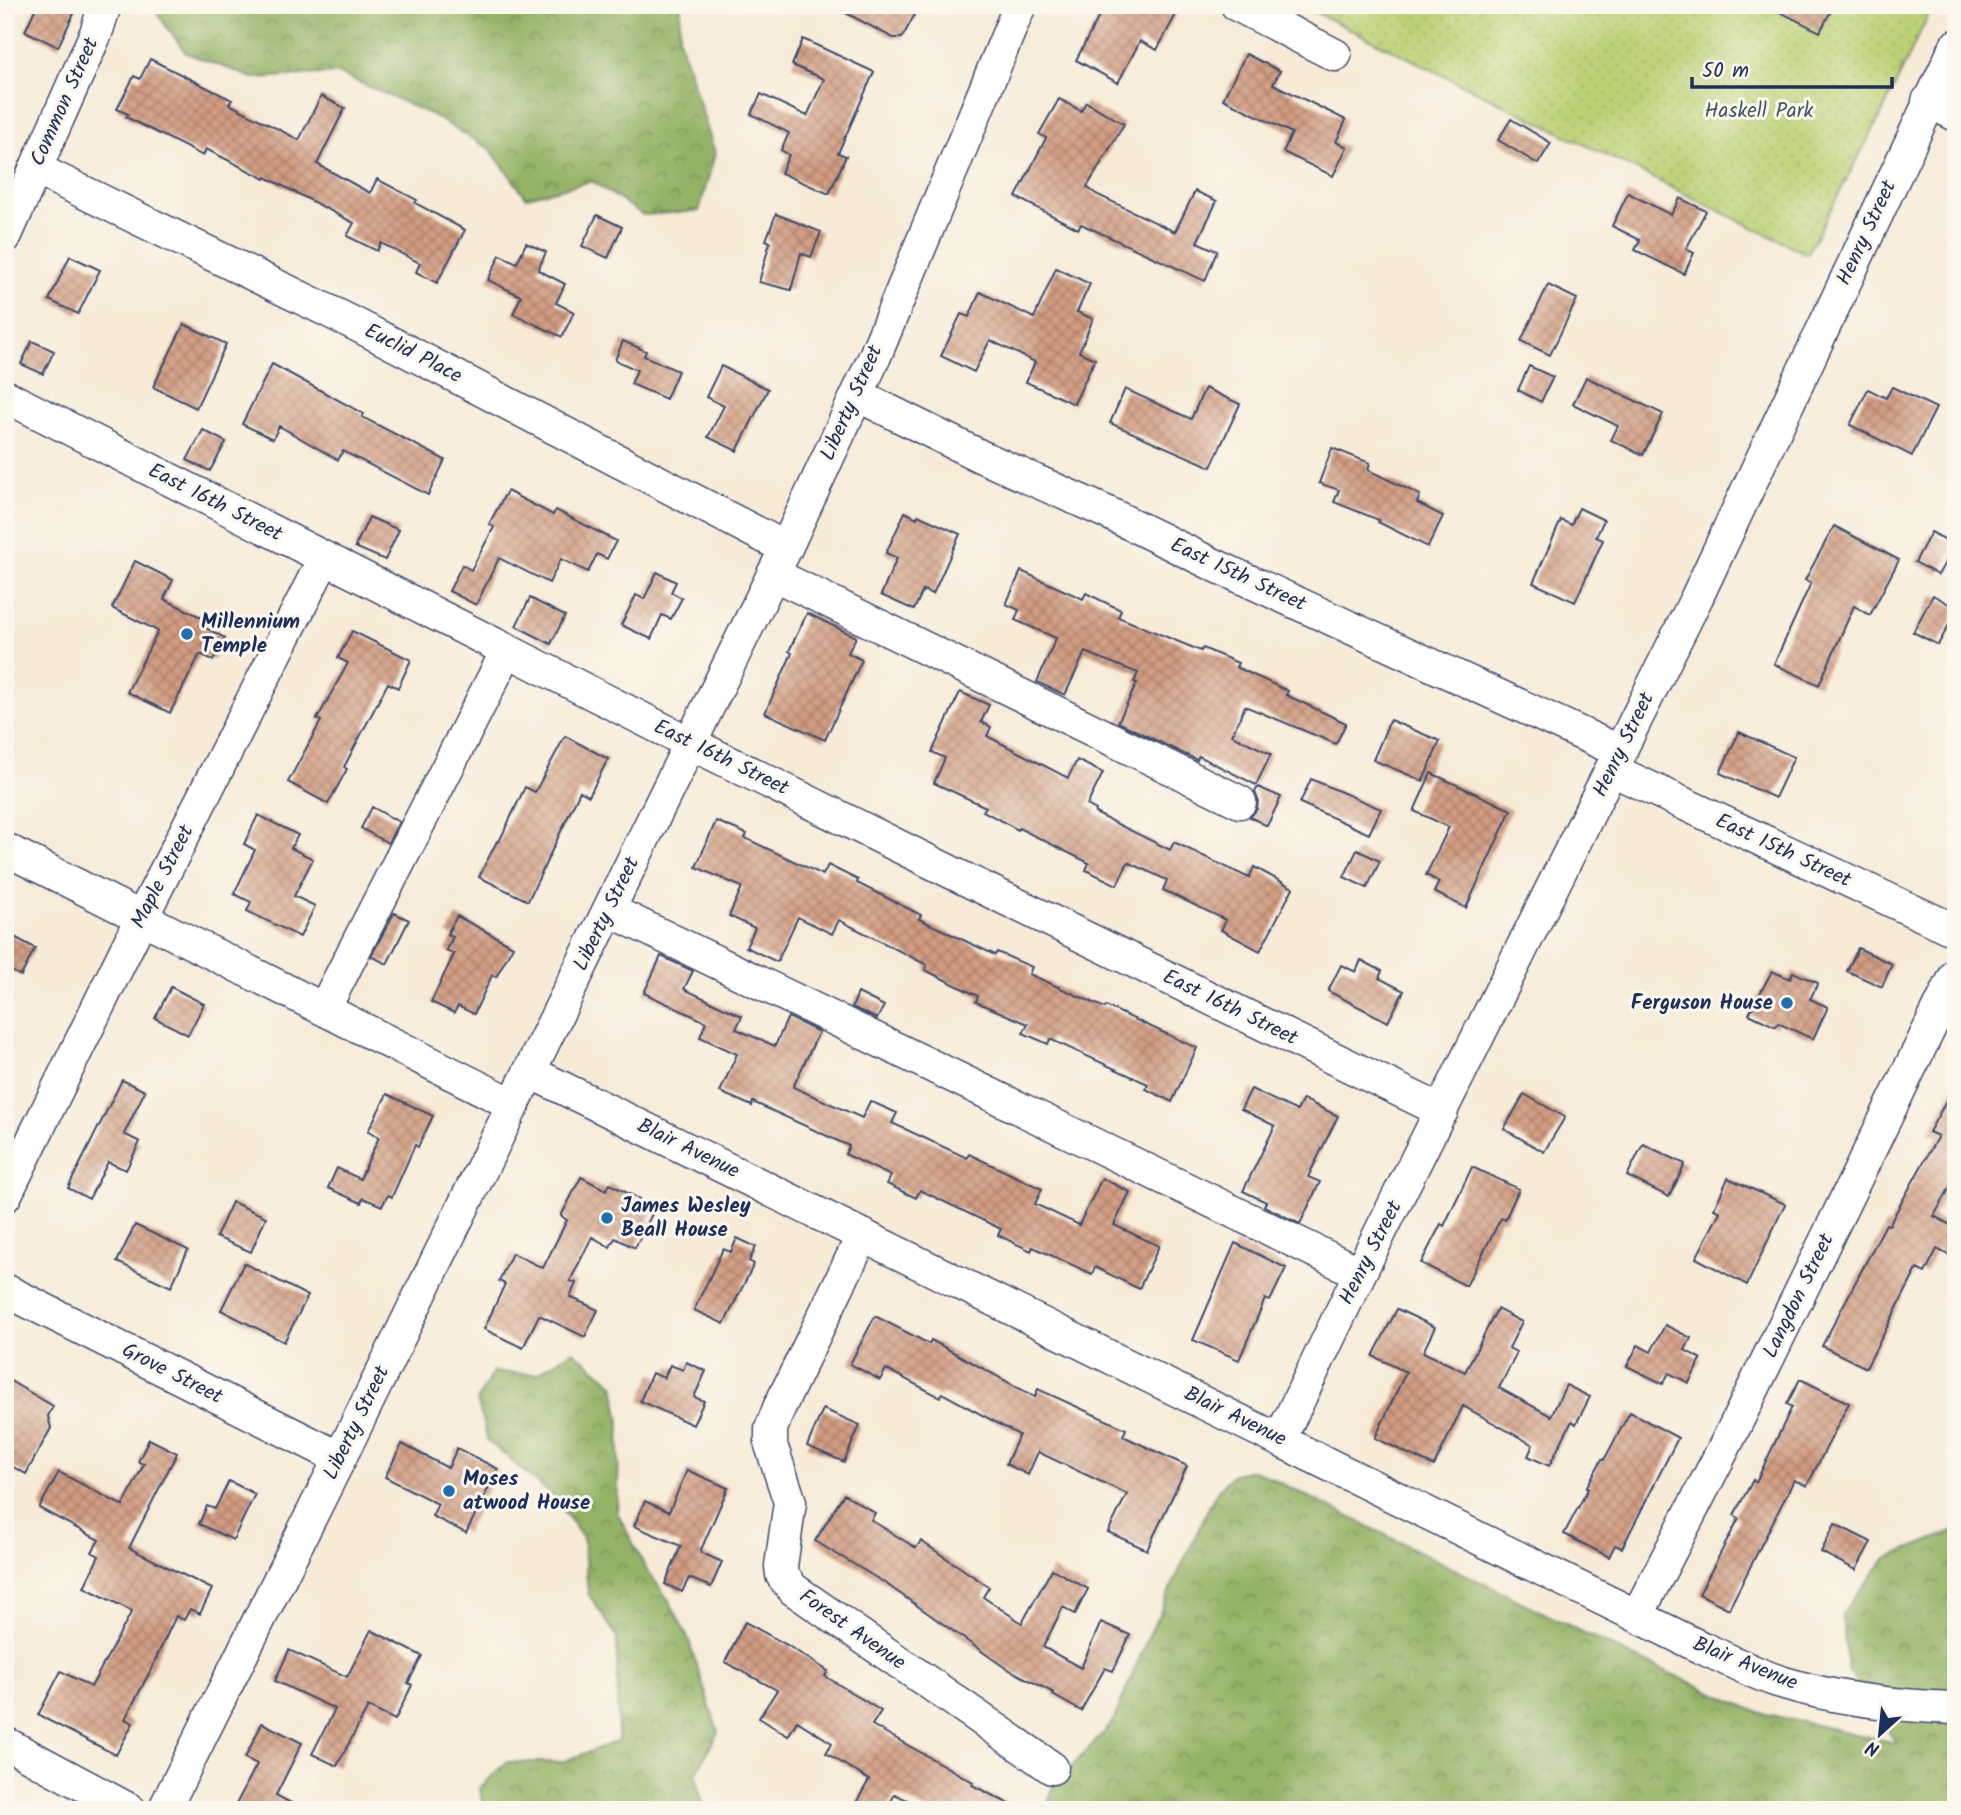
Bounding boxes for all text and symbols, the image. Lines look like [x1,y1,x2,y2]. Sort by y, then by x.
street label: Common Street [22,32,108,172]
scale bar [1692,46,1891,90]
text: 50 m [1702,55,1749,88]
park label: Haskell Park [1705,95,1814,128]
street label: Henry Street [1828,174,1906,291]
street label: Euclid Place [358,315,468,393]
street label: Liberty Street [812,339,893,466]
street label: East 16th Street [142,455,289,551]
street label: East 15th Street [1165,529,1312,621]
place label: Millennium Temple [201,606,300,663]
marker: Millennium Temple [179,626,195,642]
street label: Henry Street [1584,686,1664,803]
street label: East 16th Street [648,711,795,805]
street label: East 15th Street [1710,805,1857,897]
street label: Maple Street [123,819,204,935]
street label: Liberty Street [565,850,649,977]
street label: East 16th Street [1157,961,1304,1055]
place label: Ferguson House [1631,987,1773,1020]
marker: Ferguson House [1779,995,1795,1011]
street label: Blair Avenue [631,1110,745,1188]
place label: James Wesley Beall House [621,1190,751,1247]
street label: Henry Street [1331,1194,1412,1311]
marker: James Wesley Beall House [599,1210,615,1226]
street label: Langdon Street [1755,1227,1844,1364]
street label: Grove Street [116,1334,229,1414]
street label: Liberty Street [315,1359,399,1486]
street label: Blair Avenue [1178,1378,1292,1456]
place label: Moses atwood House [463,1463,590,1520]
marker: Moses atwood House [441,1483,457,1499]
street label: Forest Avenue [792,1581,913,1679]
street label: Blair Avenue [1688,1628,1803,1700]
north arrow [1846,1700,1916,1770]
text: N [1861,1731,1885,1763]

